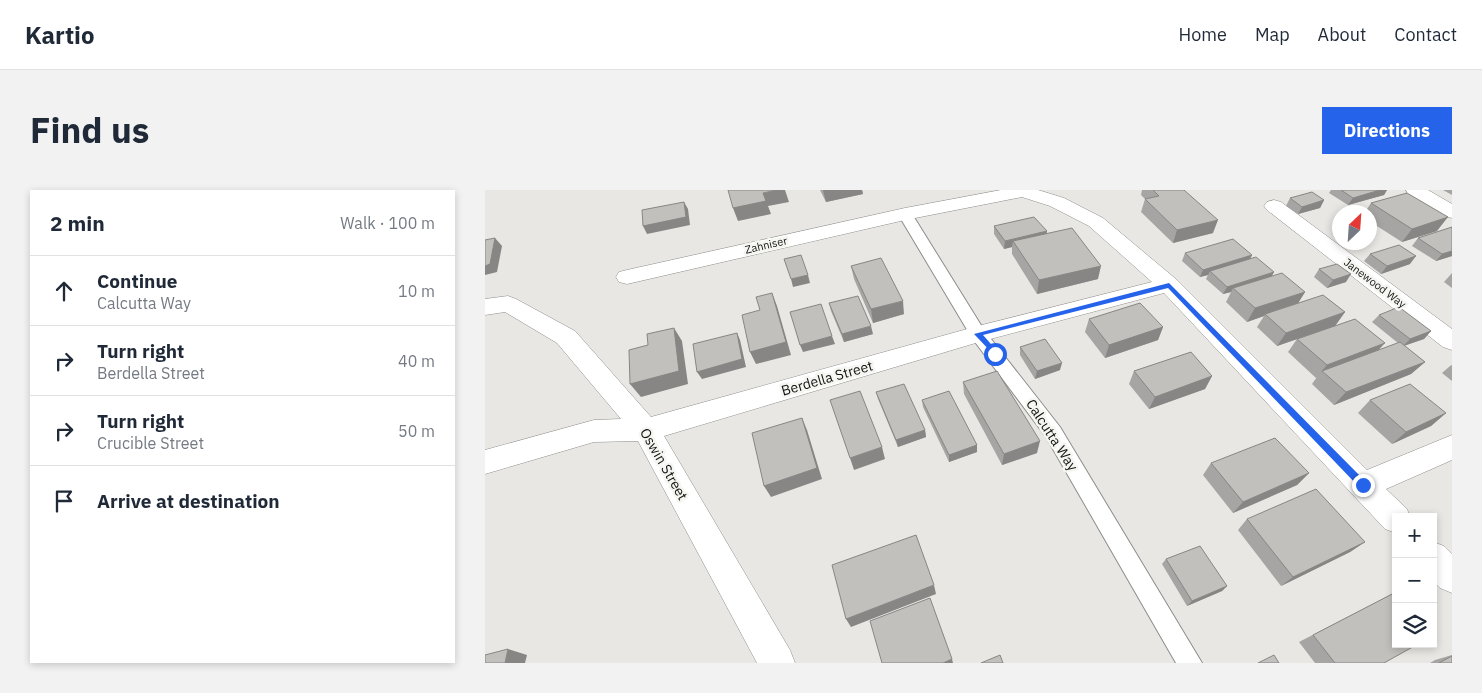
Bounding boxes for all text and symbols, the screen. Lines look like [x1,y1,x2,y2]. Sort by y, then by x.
text: Kartio [25,19,95,51]
text: Home [1179,23,1227,46]
text: Map [1255,23,1290,46]
text: About [1318,23,1366,46]
text: Contact [1394,23,1457,46]
text: Find us [30,107,149,153]
button: Directions [1322,107,1452,154]
north arrow [1332,205,1377,250]
text: 2 min [50,209,105,237]
text: Walk · 100 m [340,213,435,233]
street label: Zahniser [744,233,788,257]
street label: Janewood Way [1341,255,1409,311]
text: Continue [97,269,177,293]
icon: ahead [50,277,78,305]
text: 10 m [398,281,435,301]
text: Calcutta Way [97,293,191,313]
text: Turn right [97,339,184,363]
route start [984,343,1007,366]
icon: right [50,347,78,375]
text: 40 m [398,351,435,371]
street label: Berdella Street [779,356,875,400]
text: Berdella Street [97,363,205,383]
street label: Calcutta Way [1022,396,1082,474]
text: Turn right [97,409,184,433]
icon: right [50,417,78,445]
text: 50 m [398,421,435,441]
street label: Oswin Street [636,425,692,503]
text: Crucible Street [97,433,204,453]
route end [1352,474,1375,497]
icon: arrive [50,487,78,515]
text: Arrive at destination [97,489,280,513]
map controls [1392,513,1437,648]
button: + [1392,513,1437,558]
button: − [1392,558,1437,603]
button: layers [1392,603,1437,648]

